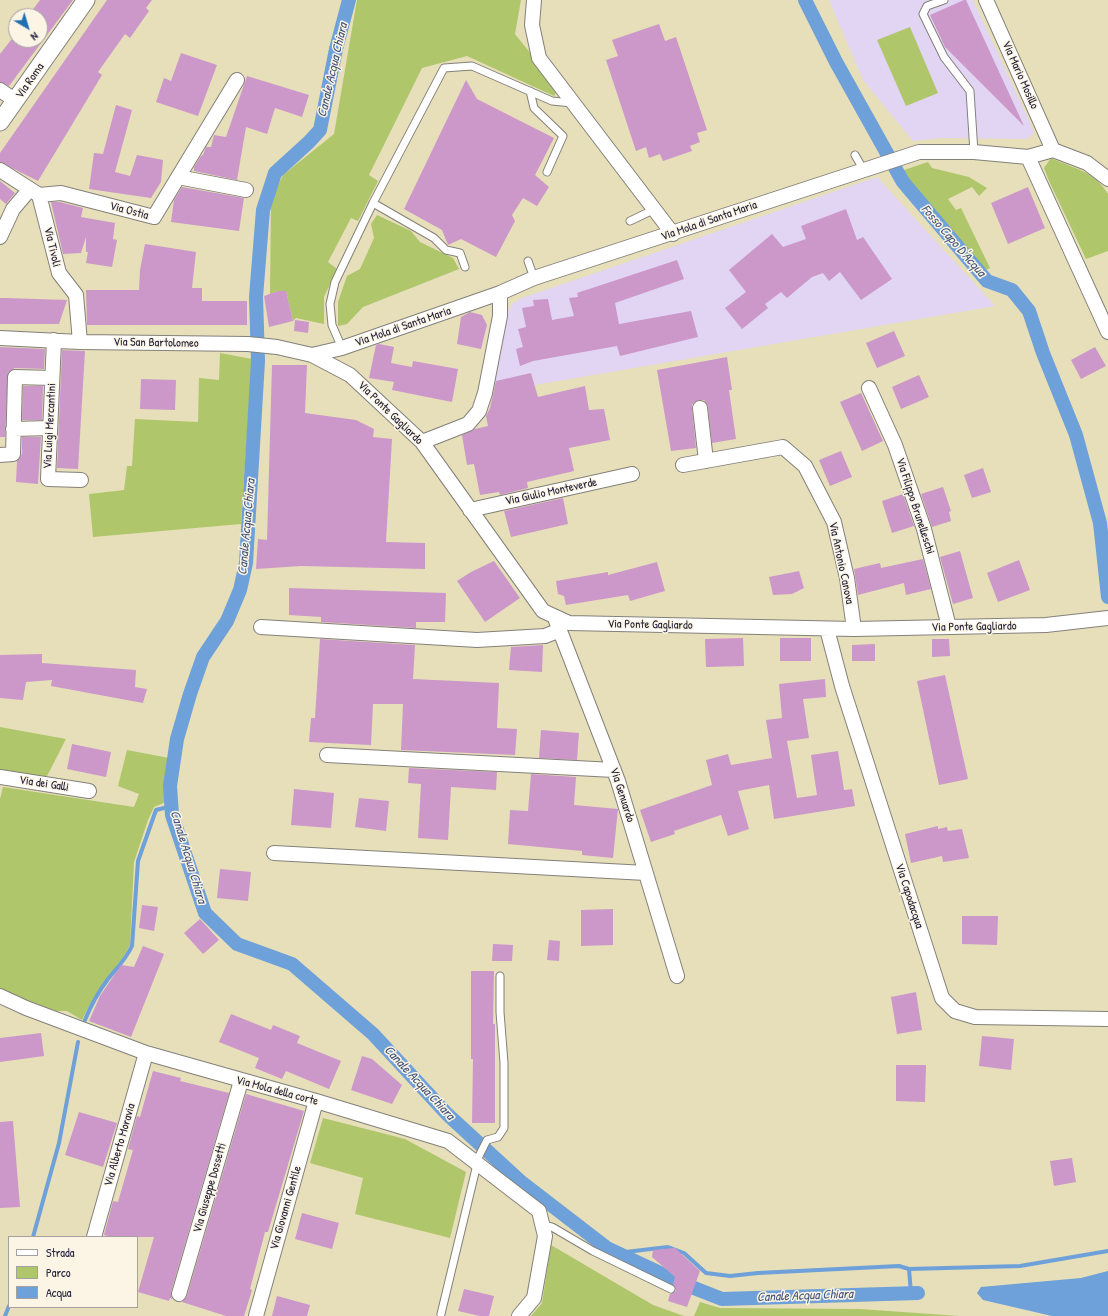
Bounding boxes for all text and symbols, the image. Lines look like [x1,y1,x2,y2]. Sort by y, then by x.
north arrow [8,8,48,48]
water label: Canale Acqua Chiara [315,21,351,119]
text: N [28,29,41,44]
street label: Via Mario Mosillo [999,39,1041,111]
street label: Via Roma [13,60,47,102]
street label: Via Mola di Santa Maria [659,198,759,244]
street label: Via Ostia [108,199,150,223]
water label: Fosso Capo D'Acqua [917,202,989,280]
street label: Via Tivoli [40,226,64,268]
street label: Via Mola di Santa Maria [353,304,453,350]
street label: Via San Bartolomeo [113,335,199,351]
street label: Via Ponte Gagliardo [354,378,426,448]
street label: Via Luigi Mercantini [41,383,59,469]
street label: Via Filippo Brunelleschi [893,456,937,556]
street label: Via Giulio Monteverde [504,475,598,509]
water label: Canale Acqua Chiara [235,478,259,576]
street label: Via Antonio Canova [825,520,857,606]
street label: Via Ponte Gagliardo [607,617,693,633]
street label: Via Ponte Gagliardo [931,619,1017,635]
street label: Via Genuardo [606,766,638,824]
street label: Via dei Galli [18,773,70,795]
water label: Canale Acqua Chiara [166,809,210,905]
street label: Via Capodacqua [892,862,926,930]
water label: Canale Acqua Chiara [380,1043,458,1123]
street label: Via Mola della corte [234,1073,320,1109]
street label: Via Alberto Moravia [101,1102,139,1188]
street label: Via Giuseppe Dossetti [190,1141,230,1235]
street label: Via Giovanni Gentile [267,1164,305,1252]
legend [8,1236,138,1308]
text: Strada [46,1244,74,1261]
text: Parco [46,1264,71,1281]
text: Acqua [46,1284,72,1301]
water label: Canale Acqua Chiara [757,1287,853,1305]

